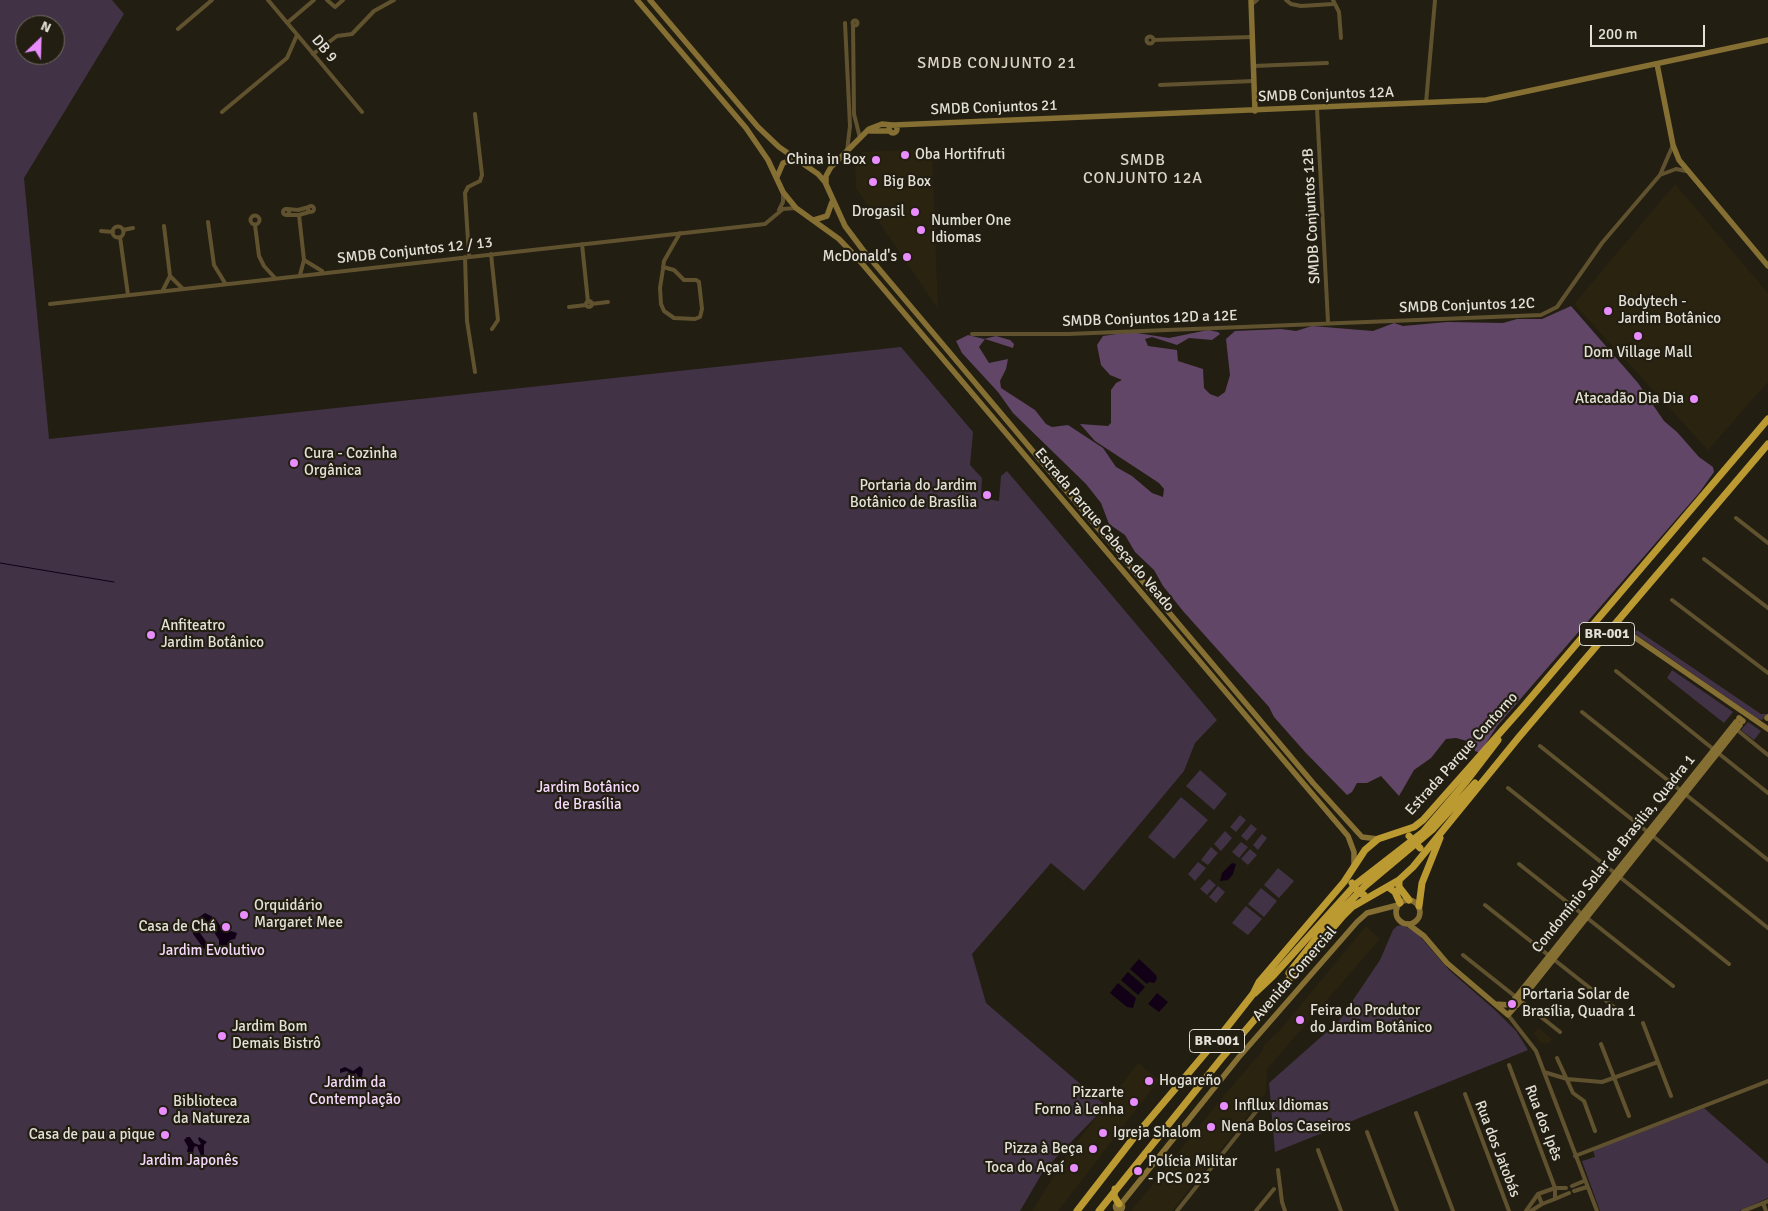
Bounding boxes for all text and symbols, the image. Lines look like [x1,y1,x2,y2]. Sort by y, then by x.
north arrow [15,15,65,65]
scale bar [1593,15,1708,47]
text: N [38,17,54,37]
text: 200 m [1598,25,1638,43]
street label: DB 9 [307,32,341,66]
district label: SMDB CONJUNTO 21 [915,54,1079,74]
street label: SMDB Conjuntos 12A [1258,84,1394,106]
street label: SMDB Conjuntos 21 [930,97,1058,119]
place label: Oba Hortifruti [915,146,1005,164]
street label: SMDB Conjuntos 12B [1299,148,1325,284]
marker: Oba Hortifruti [899,149,911,161]
place label: China in Box [787,151,866,169]
district label: SMDB CONJUNTO 12A [1081,151,1205,189]
marker: China in Box [870,154,882,166]
place label: Big Box [883,173,931,191]
marker: Big Box [867,176,879,188]
place label: Drogasil [852,203,905,221]
marker: Drogasil [909,206,921,218]
place label: Number One Idiomas [931,212,1011,247]
marker: Number One Idiomas [915,224,927,236]
street label: SMDB Conjuntos 12 / 13 [337,234,493,268]
place label: McDonald's [823,248,897,266]
marker: McDonald's [901,251,913,263]
place label: Bodytech - Jardim Botânico [1618,293,1721,328]
street label: SMDB Conjuntos 12C [1399,295,1535,317]
marker: Bodytech - Jardim Botânico [1602,305,1614,317]
street label: SMDB Conjuntos 12D a 12E [1062,307,1238,331]
marker: Dom Village Mall [1632,330,1644,342]
place label: Dom Village Mall [1584,344,1692,362]
place label: Atacadão Dia Dia [1575,390,1684,408]
marker: Atacadão Dia Dia [1688,393,1700,405]
place label: Cura - Cozinha Orgânica [304,445,397,480]
street label: Estrada Parque Cabeça do Veado [1030,445,1178,615]
marker: Cura - Cozinha Orgânica [288,457,300,469]
place label: Portaria do Jardim Botânico de Brasília [850,477,977,512]
marker: Portaria do Jardim Botânico de Brasília [981,489,993,501]
place label: Anfiteatro Jardim Botânico [161,617,264,652]
road number: BR-001 [1580,622,1634,646]
marker: Anfiteatro Jardim Botânico [145,629,157,641]
street label: Estrada Parque Contorno [1402,689,1522,819]
street label: Condomínio Solar de Brasilia, Quadra 1 [1528,751,1700,957]
park label: Jardim Botânico de Brasília [536,779,640,814]
place label: Orquidário Margaret Mee [254,897,343,932]
marker: Orquidário Margaret Mee [238,909,250,921]
place label: Casa de Chá [138,918,216,936]
marker: Casa de Chá [220,921,232,933]
street label: Avenida Comercial [1249,923,1341,1025]
park label: Jardim Evolutivo [159,942,265,960]
place label: Portaria Solar de Brasília, Quadra 1 [1522,986,1636,1021]
marker: Portaria Solar de Brasília, Quadra 1 [1506,998,1518,1010]
place label: Feira do Produtor do Jardim Botânico [1310,1002,1432,1037]
marker: Feira do Produtor do Jardim Botânico [1294,1014,1306,1026]
place label: Jardim Bom Demais Bistrô [232,1018,321,1053]
marker: Jardim Bom Demais Bistrô [216,1030,228,1042]
road number: BR-001 [1190,1030,1244,1052]
place label: Hogareño [1159,1072,1221,1090]
park label: Jardim da Contemplação [309,1074,401,1109]
marker: Hogareño [1143,1075,1155,1087]
street label: Rua dos Ipês [1520,1083,1566,1163]
place label: Pizzarte Forno à Lenha [1034,1084,1124,1119]
place label: Biblioteca da Natureza [173,1093,250,1128]
marker: Pizzarte Forno à Lenha [1128,1096,1140,1108]
place label: Infllux Idiomas [1234,1097,1329,1115]
street label: Rua dos Jatobás [1470,1098,1524,1200]
marker: Infllux Idiomas [1218,1100,1230,1112]
marker: Biblioteca da Natureza [157,1105,169,1117]
place label: Nena Bolos Caseiros [1221,1118,1351,1136]
marker: Nena Bolos Caseiros [1205,1121,1217,1133]
place label: Igreja Shalom [1113,1124,1201,1142]
place label: Casa de pau a pique [29,1126,155,1144]
marker: Igreja Shalom [1097,1127,1109,1139]
marker: Casa de pau a pique [159,1129,171,1141]
place label: Pizza à Beça [1004,1140,1083,1158]
marker: Pizza à Beça [1087,1143,1099,1155]
park label: Jardim Japonês [140,1152,238,1170]
place label: Polícia Militar - PCS 023 [1148,1153,1237,1188]
place label: Toca do Açaí [985,1159,1064,1177]
marker: Toca do Açaí [1068,1162,1080,1174]
marker: Polícia Militar - PCS 023 [1132,1165,1144,1177]

